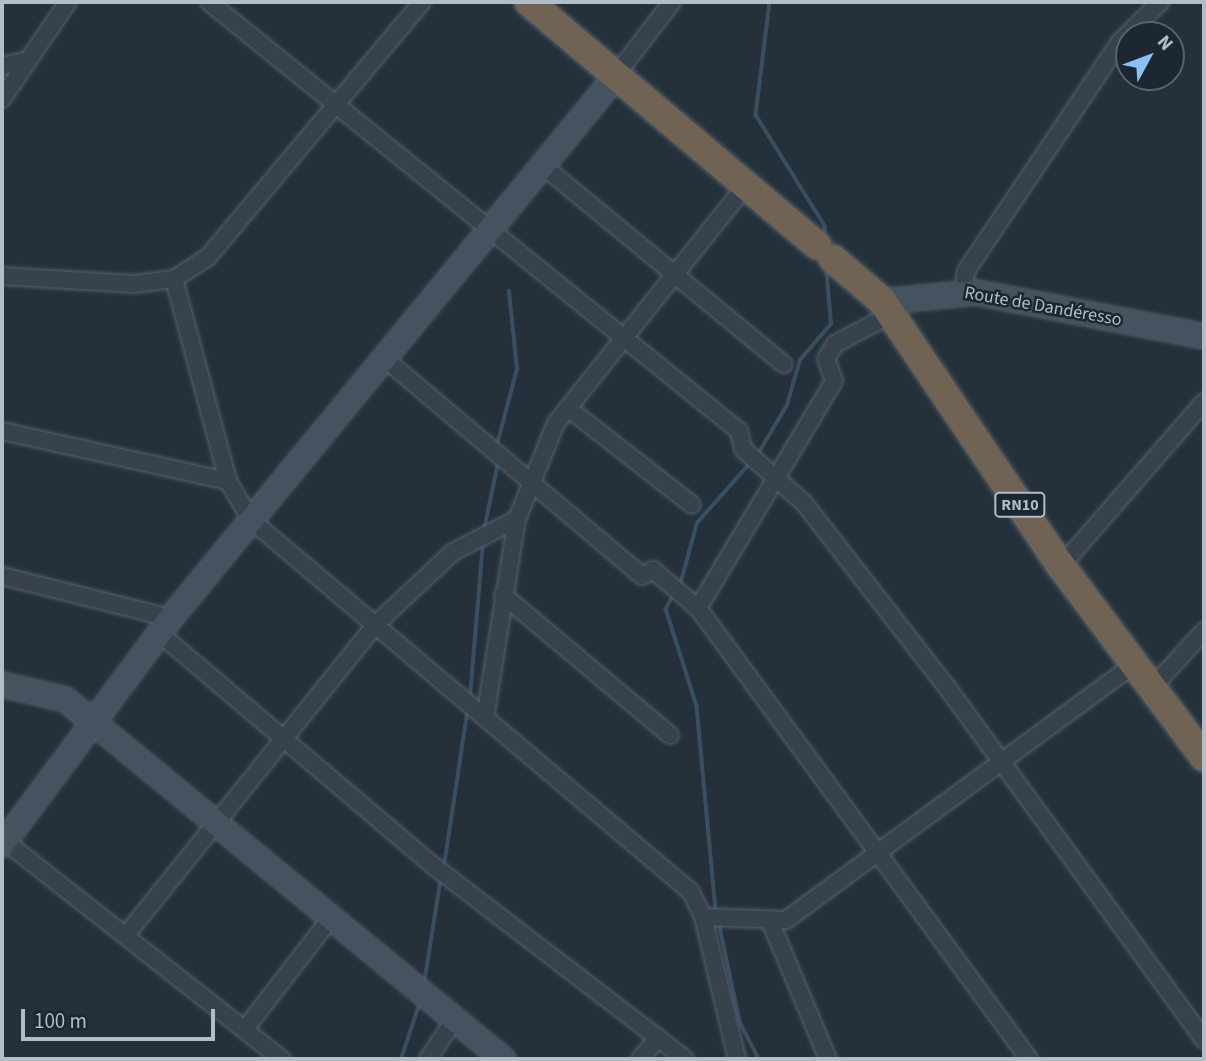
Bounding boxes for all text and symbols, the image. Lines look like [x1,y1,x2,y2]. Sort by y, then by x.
north arrow [1115,21,1185,91]
text: N [1150,30,1179,57]
street label: Route de Dandéresso [963,283,1123,331]
road number: RN10 [994,492,1046,518]
scale bar [24,995,219,1038]
text: 100 m [34,1006,87,1036]

